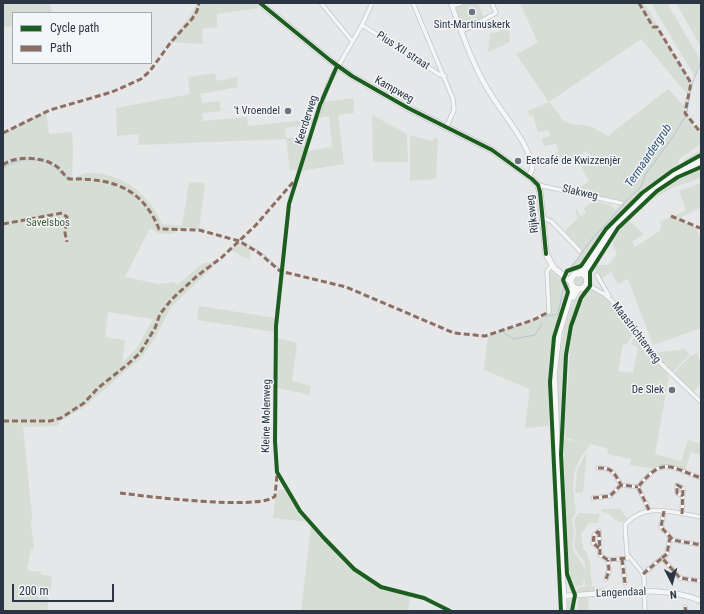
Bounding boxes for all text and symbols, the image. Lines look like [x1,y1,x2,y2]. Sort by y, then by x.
marker: Sint-Martinuskerk [467,7,477,17]
legend [12,12,152,64]
place label: Sint-Martinuskerk [434,18,510,32]
text: Cycle path [50,21,99,35]
street label: Pius XII straat [374,29,432,73]
text: Path [50,41,72,55]
street label: Kampweg [372,74,416,106]
street label: Keerderweg [293,94,321,146]
place label: 't Vroendel [234,104,280,118]
marker: 't Vroendel [283,106,293,116]
water label: Termaardergrub [623,122,675,190]
place label: Eetcafé de Kwizzenjèr [526,154,621,168]
marker: Eetcafé de Kwizzenjèr [513,156,523,166]
street label: Slakweg [561,182,599,204]
street label: Rijksweg [524,194,542,234]
park label: Savelsbos [26,216,70,230]
street label: Maastrichterweg [609,300,663,366]
street label: Kleine Molenweg [260,379,274,453]
place label: De Slek [632,383,664,397]
marker: De Slek [667,385,677,395]
north arrow [652,562,692,602]
scale bar [14,576,116,602]
text: 200 m [19,584,49,598]
street label: Langendaal [596,586,646,600]
text: N [669,588,677,601]

